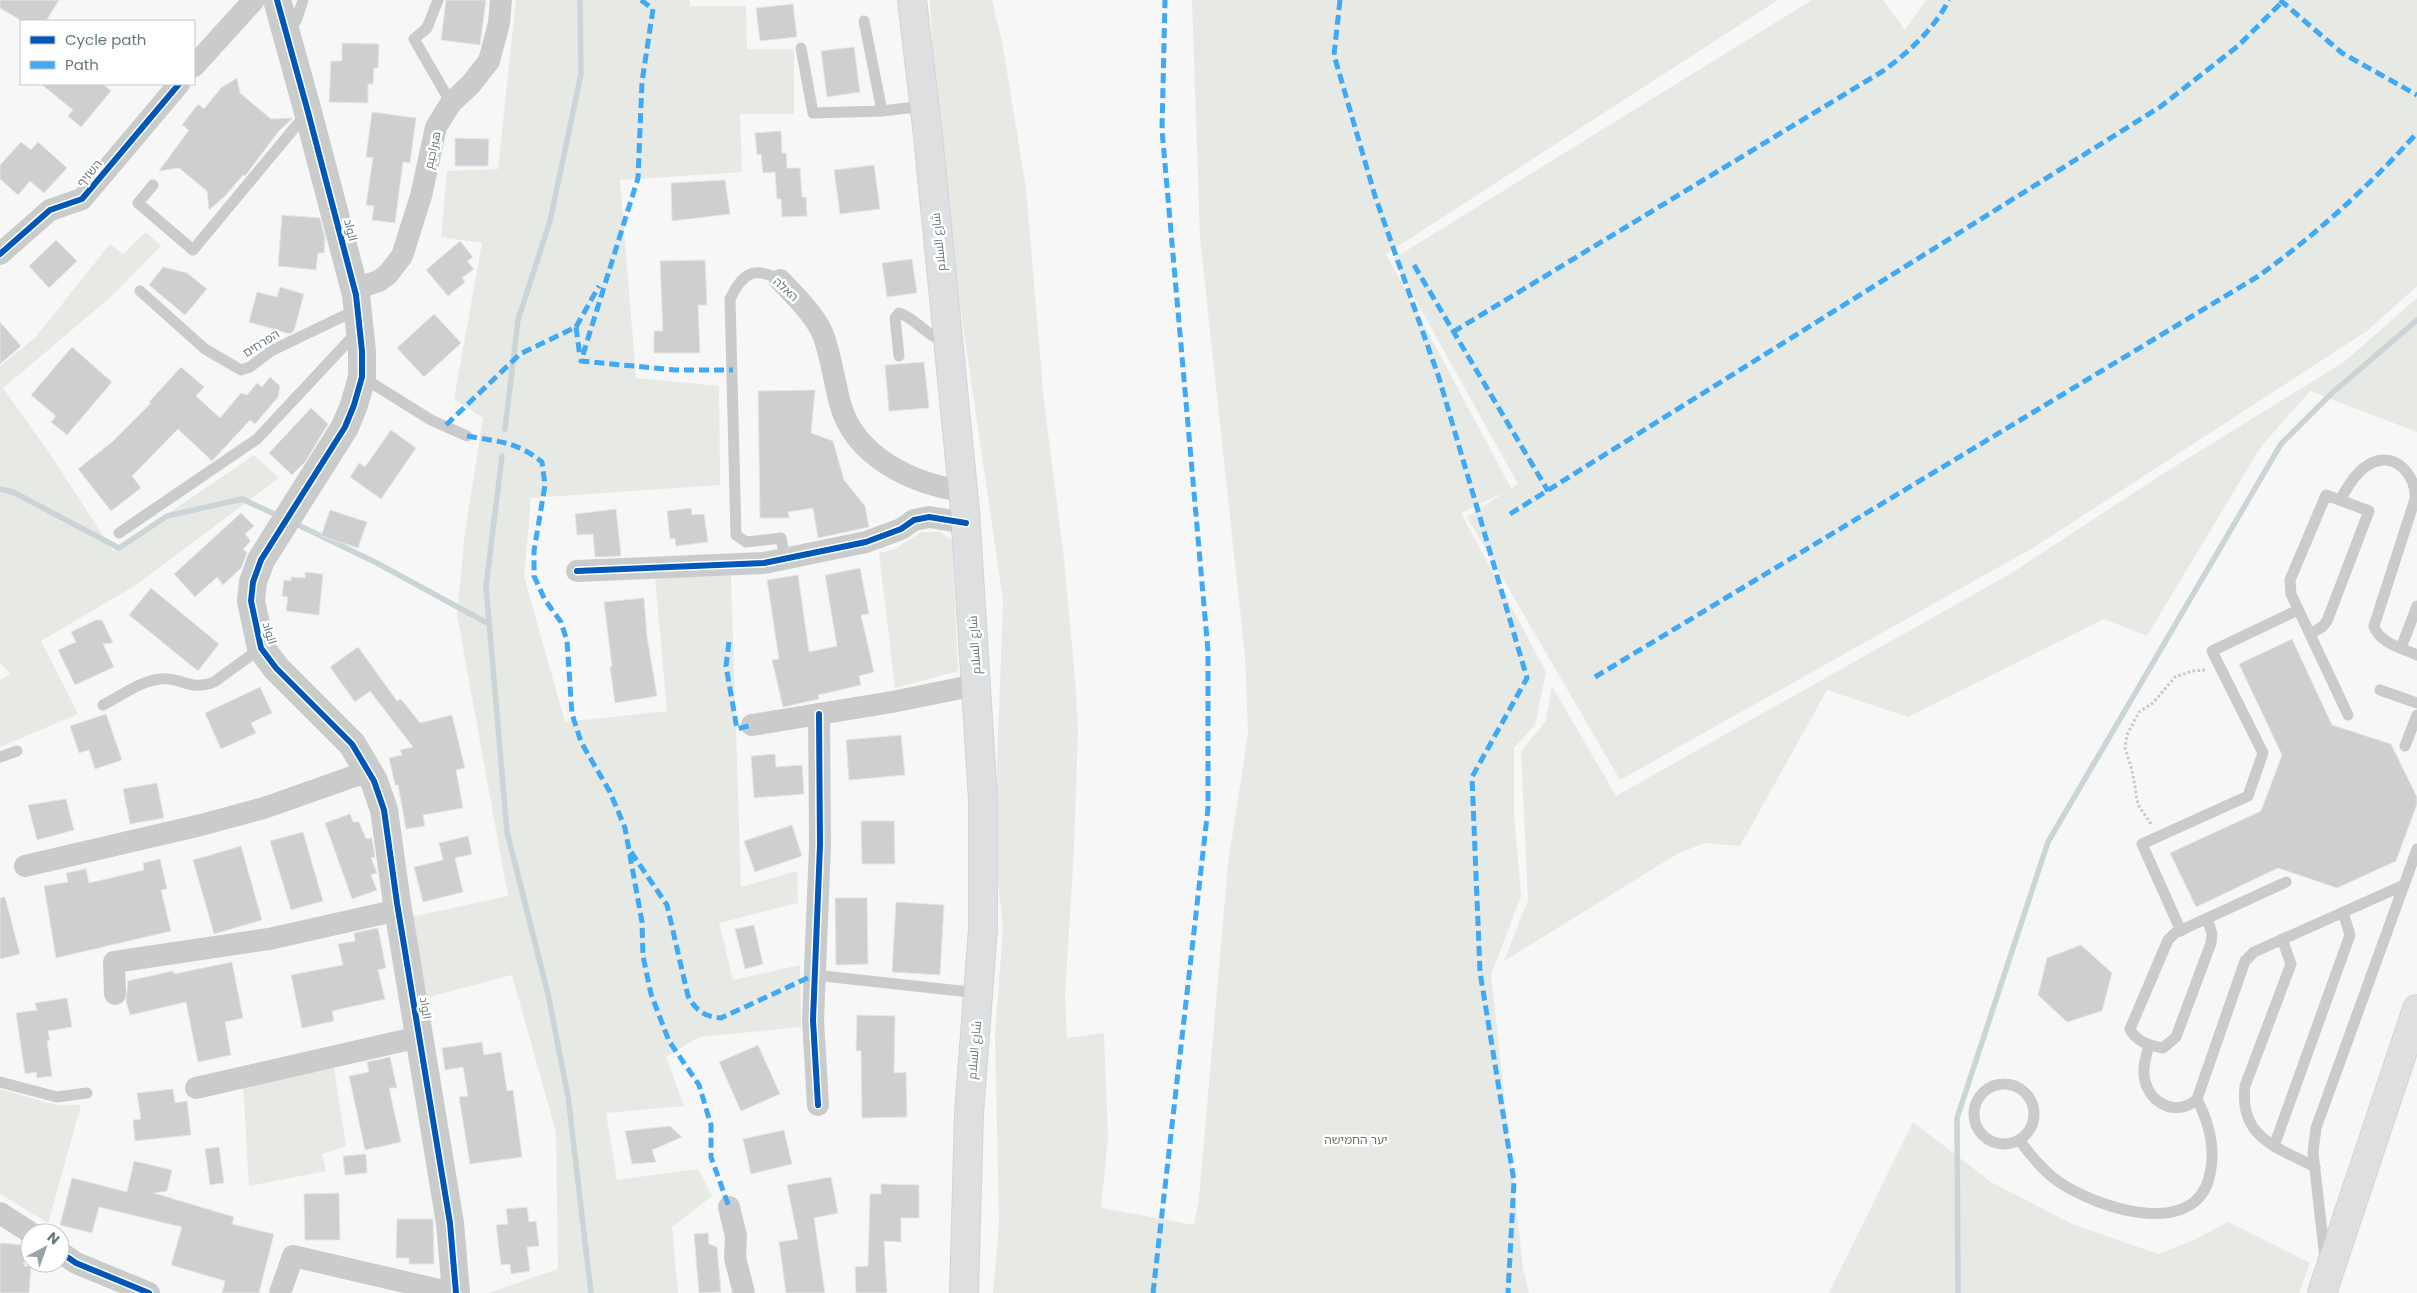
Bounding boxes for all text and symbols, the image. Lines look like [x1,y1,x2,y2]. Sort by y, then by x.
legend [20,20,195,85]
text: Cycle path [65,29,146,50]
text: Path [65,54,99,75]
street label: هبراحيم [419,130,445,170]
street label: השזיף [72,156,106,190]
street label: شارع السلام [926,212,950,272]
street label: الواد [340,217,362,243]
street label: האלה [770,273,802,305]
street label: הפרחים [239,325,283,361]
street label: شارع السلام [963,615,985,675]
street label: الواد [259,620,281,646]
street label: الواد [416,996,436,1020]
street label: شارع السلام [963,1020,985,1080]
park label: יער החמישה [1324,1131,1388,1148]
north arrow [20,1223,70,1273]
text: N [43,1227,64,1249]

